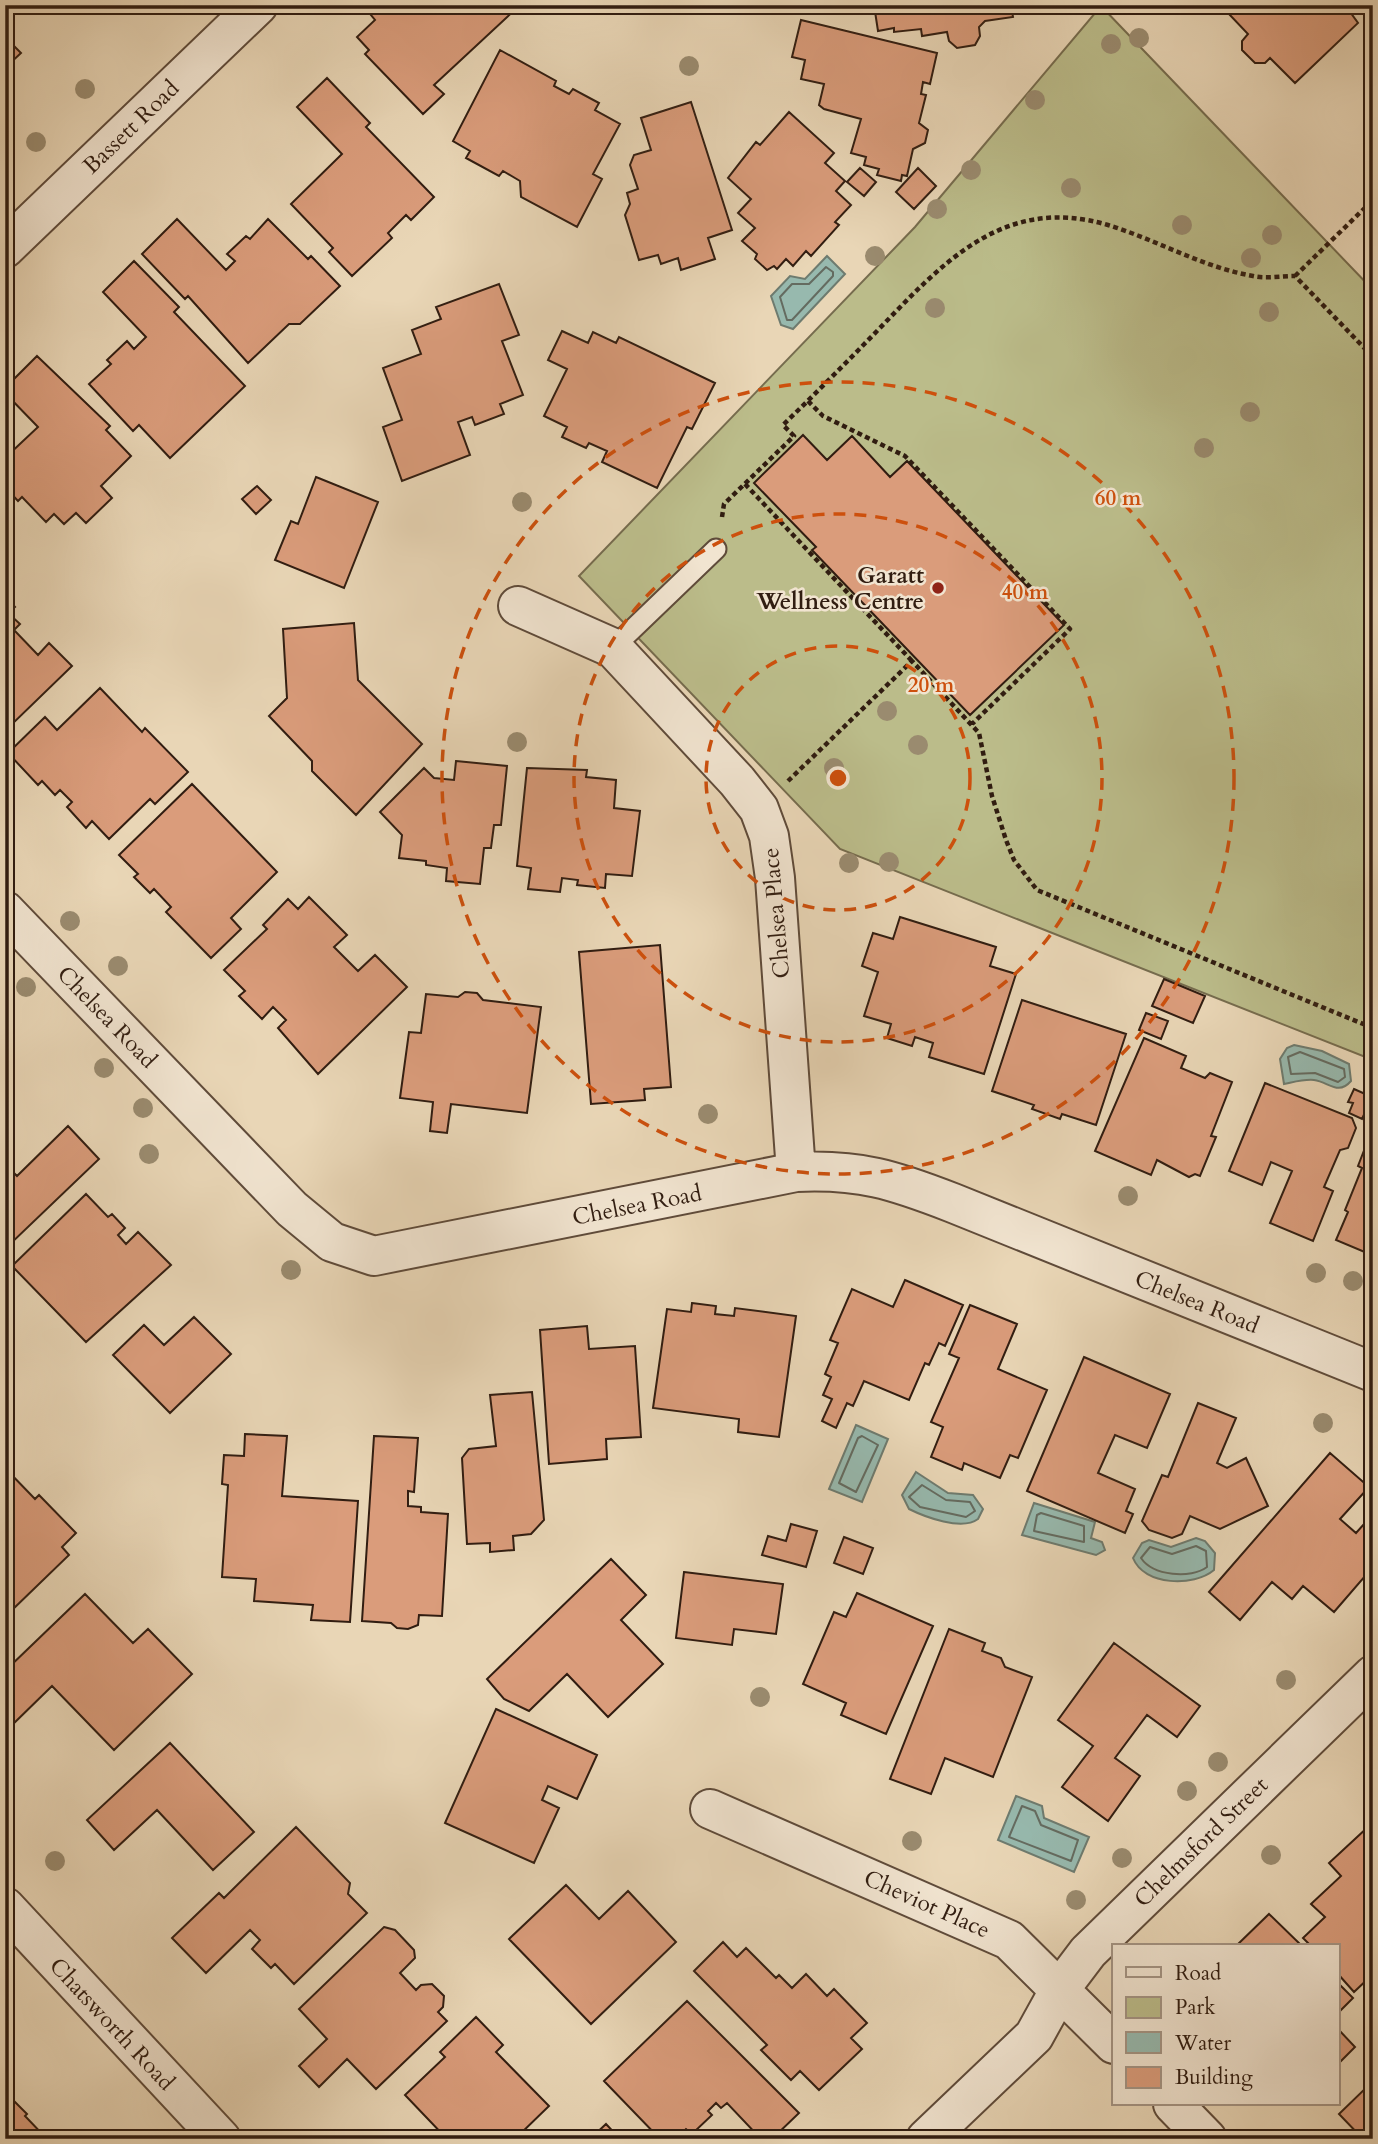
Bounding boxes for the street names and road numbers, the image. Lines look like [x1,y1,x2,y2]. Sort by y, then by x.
street label: Bassett Road [76,73,186,181]
street label: Chelsea Place [755,846,797,980]
street label: Chelsea Road [50,959,164,1076]
street label: Chelsea Road [570,1177,705,1233]
street label: Chelsea Road [1130,1263,1264,1341]
street label: Chelmsford Street [1127,1770,1275,1914]
street label: Cheviot Place [859,1862,995,1946]
street label: Chatsworth Road [42,1951,182,2098]

